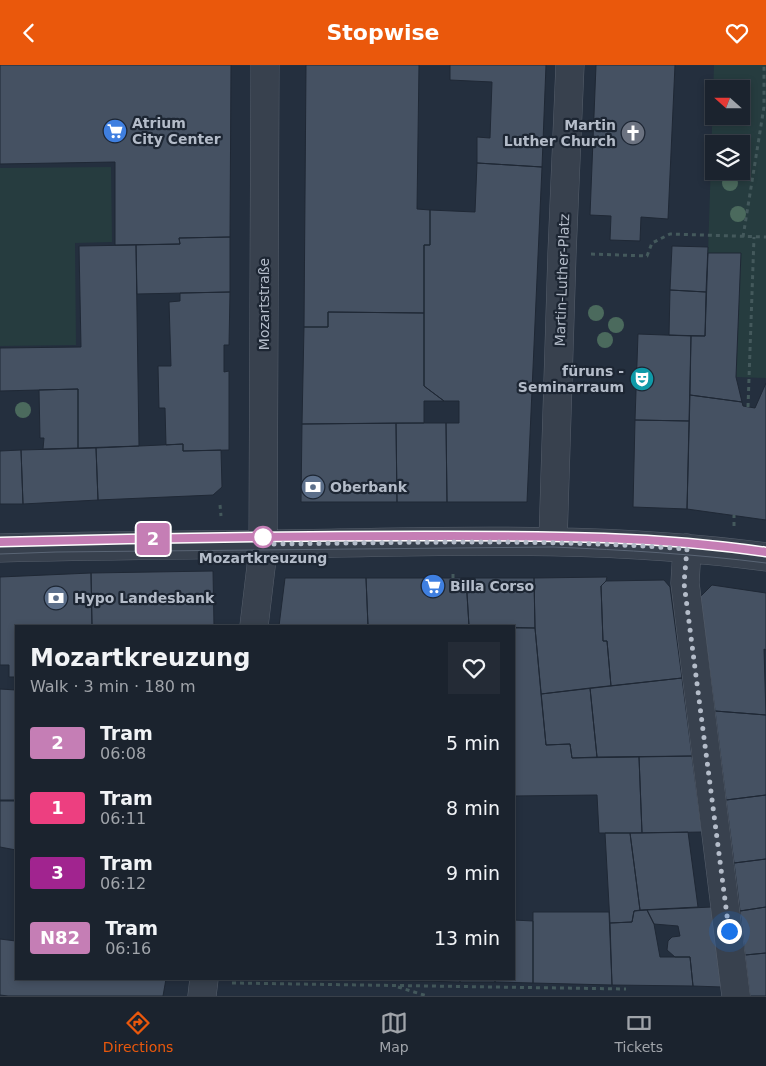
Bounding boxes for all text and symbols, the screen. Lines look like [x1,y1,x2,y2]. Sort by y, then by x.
icon: back [15,19,43,47]
icon: heart [723,19,751,47]
text: Stopwise [326,20,440,45]
north arrow [705,80,750,125]
map controls [705,80,750,180]
place label: Atrium City Center [132,115,221,147]
place label: Martin Luther Church [504,117,616,149]
supermarket icon: Atrium City Center [102,118,128,144]
church icon: Martin Luther Church [620,120,646,146]
button: layers [705,135,750,180]
street label: Martin-Luther-Platz [552,213,572,347]
street label: Mozartstraße [256,258,272,350]
place label: füruns - Seminarraum [518,363,624,395]
theatre icon: füruns - Seminarraum [629,366,655,392]
bank icon: Oberbank [300,474,326,500]
place label: Oberbank [330,479,408,495]
line badge: 2 [137,523,169,555]
marker: Mozartkreuzung [252,526,274,548]
text: 2 [147,528,159,549]
place label: Mozartkreuzung [199,550,327,566]
supermarket icon: Billa Corso [420,573,446,599]
place label: Billa Corso [450,578,535,594]
bank icon: Hypo Landesbank [43,585,69,611]
place label: Hypo Landesbank [74,590,215,606]
button: heart [448,642,500,694]
text: Mozartkreuzung [30,644,250,672]
text: Walk · 3 min · 180 m [30,677,195,696]
text: Tram [100,722,153,744]
text: 2 [51,732,64,753]
text: 5 min [446,732,500,754]
text: 06:08 [100,744,146,763]
text: Tram [100,787,153,809]
text: 1 [51,797,64,818]
text: 8 min [446,797,500,819]
text: 06:11 [100,809,146,828]
text: Tram [100,852,153,874]
text: 3 [51,862,64,883]
text: 9 min [446,862,500,884]
text: 06:12 [100,874,146,893]
text: Tram [105,917,158,939]
your location [717,919,742,944]
text: N82 [40,927,80,948]
text: 13 min [434,927,500,949]
text: 06:16 [105,939,151,958]
tab: Directions [103,1009,173,1055]
tab: Map [379,1009,409,1055]
tab: Tickets [614,1009,663,1055]

